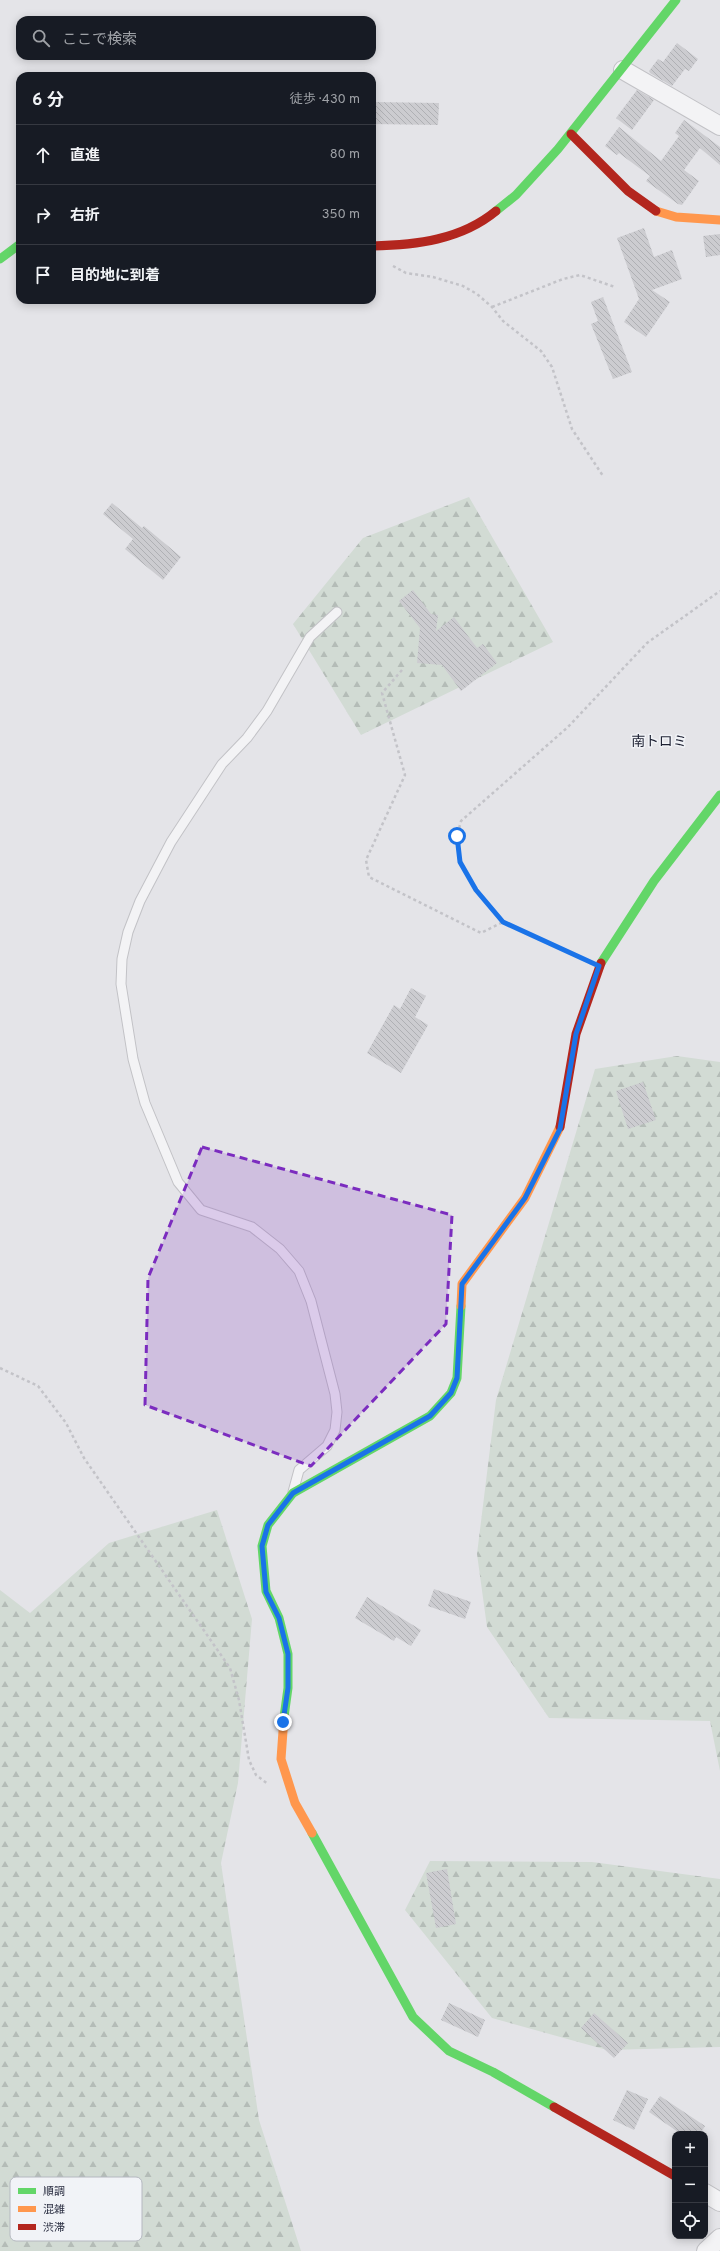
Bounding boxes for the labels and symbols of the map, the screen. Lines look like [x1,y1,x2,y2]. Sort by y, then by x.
district label: 南トロミ [631,734,687,751]
route start [448,827,466,845]
route end [274,1713,292,1731]
legend [10,2177,142,2241]
text: 順調 [43,2185,65,2199]
text: 混雑 [43,2203,65,2217]
text: 渋滞 [43,2221,65,2235]

